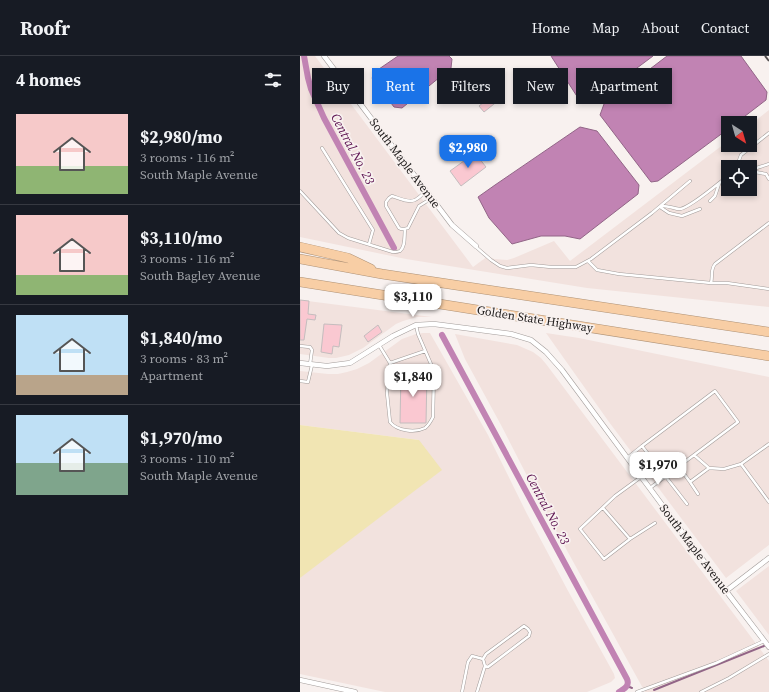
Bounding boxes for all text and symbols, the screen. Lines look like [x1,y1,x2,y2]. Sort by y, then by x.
text: Roofr [20,15,70,41]
text: Home [532,18,570,38]
text: Map [592,18,619,38]
text: About [641,18,679,38]
text: Contact [701,18,749,38]
text: 4 homes [16,68,81,92]
chip: Buy [312,68,364,104]
chip: Rent [372,68,429,104]
chip: Filters [437,68,505,104]
chip: New [513,68,568,104]
chip: Apartment [576,68,672,104]
icon: filters [262,69,284,91]
water label: Central No. 23 [327,110,379,188]
street label: South Maple Avenue [366,115,444,211]
north arrow [721,116,757,152]
map controls [721,116,757,196]
text: $2,980/mo [140,125,222,149]
icon: home [48,130,96,178]
pin: $2,980 [435,135,501,169]
text: $2,980 [448,139,488,156]
text: 3 rooms · 116 m² [140,149,235,166]
button: locate [721,160,757,196]
text: South Maple Avenue [140,166,258,183]
text: $3,110/mo [140,226,222,250]
icon: home [48,231,96,279]
text: 3 rooms · 116 m² [140,250,235,267]
text: South Bagley Avenue [140,267,260,284]
pin: $3,110 [380,284,446,318]
text: $3,110 [393,288,433,305]
street label: Golden State Highway [476,302,595,336]
text: $1,840/mo [140,326,222,350]
icon: home [48,331,96,379]
text: 3 rooms · 83 m² [140,350,228,367]
pin: $1,840 [380,364,446,398]
text: Apartment [140,367,203,384]
text: $1,840 [393,368,433,385]
text: $1,970/mo [140,426,222,450]
icon: home [48,431,96,479]
text: 3 rooms · 110 m² [140,450,235,467]
pin: $1,970 [625,452,691,486]
text: $1,970 [638,456,678,473]
text: South Maple Avenue [140,467,258,484]
water label: Central No. 23 [522,470,574,548]
street label: South Maple Avenue [656,501,734,597]

